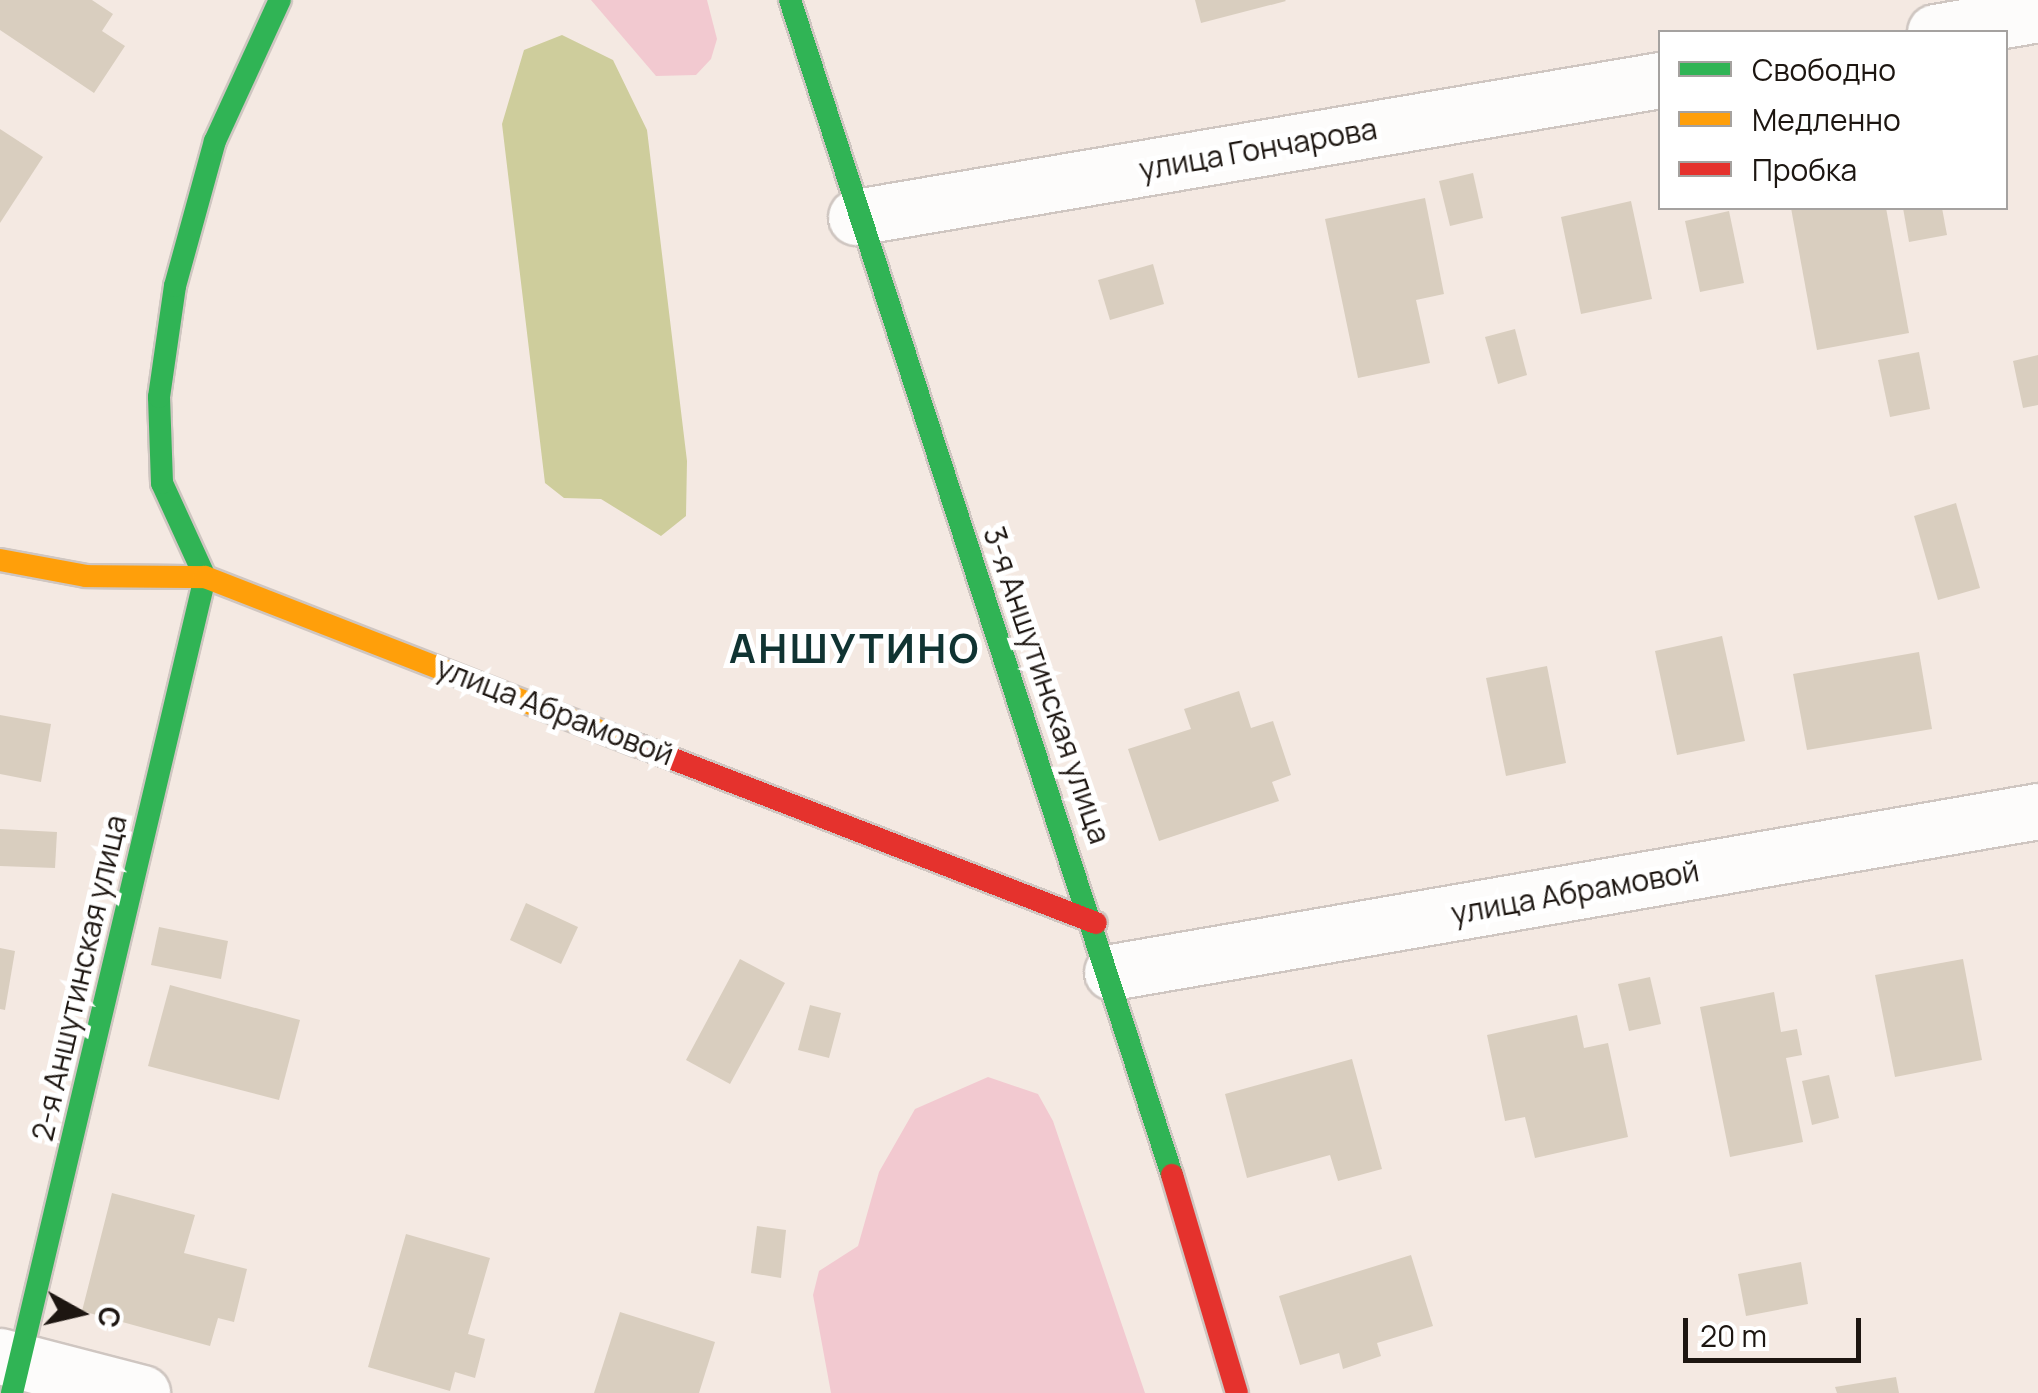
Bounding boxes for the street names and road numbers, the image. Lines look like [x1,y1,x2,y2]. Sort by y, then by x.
street label: улица Гончарова [1136,110,1380,188]
street label: 3-я Аншутинская улица [976,522,1118,848]
street label: улица Абрамовой [431,649,679,773]
street label: 2-я Аншутинская улица [24,812,134,1144]
street label: улица Абрамовой [1448,852,1702,932]

